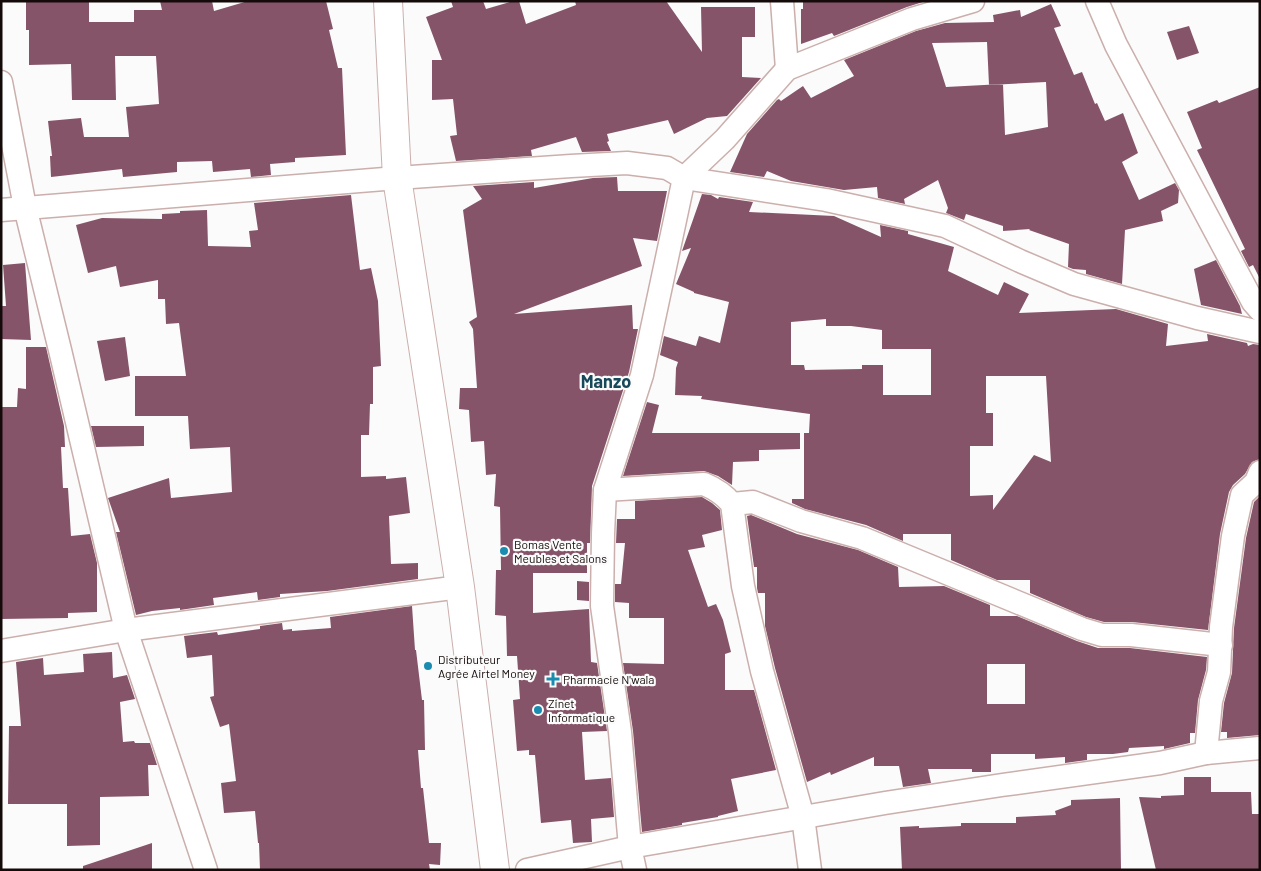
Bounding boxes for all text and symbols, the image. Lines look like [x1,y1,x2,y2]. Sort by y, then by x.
district label: Manzo [581,370,631,392]
place label: Bomas Vente Meubles et Salons [514,537,607,565]
marker: Bomas Vente Meubles et Salons [498,545,510,557]
place label: Distributeur Agrée Airtel Money [438,652,535,680]
marker: Distributeur Agrée Airtel Money [422,660,434,672]
place label: Pharmacie N'wala [563,672,654,686]
marker: Pharmacie N'wala [547,673,559,685]
place label: Zinet Informatique [548,696,615,724]
marker: Zinet Informatique [532,704,544,716]

